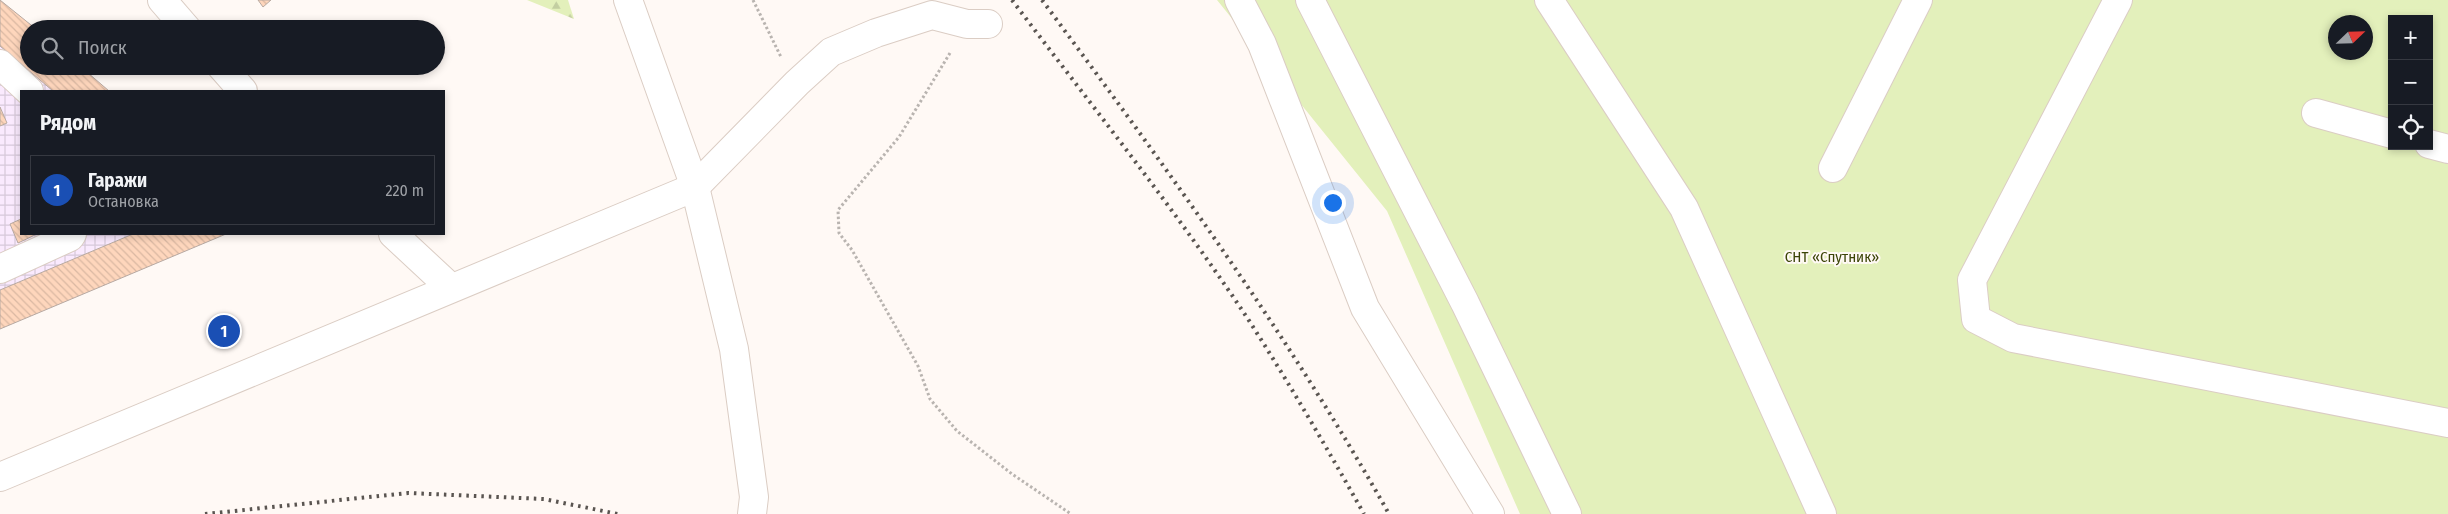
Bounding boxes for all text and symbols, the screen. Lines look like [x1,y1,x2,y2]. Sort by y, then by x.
north arrow [2328,15,2373,60]
map controls [2388,15,2433,150]
button: + [2388,15,2433,60]
search box [20,20,445,75]
icon: search [38,34,66,62]
text: Поиск [78,36,127,59]
button: − [2388,60,2433,105]
button: locate [2388,105,2433,150]
text: Рядом [40,110,96,136]
text: Гаражи [88,169,147,192]
text: 1 [54,181,60,200]
text: 220 m [385,181,424,200]
your location [1320,190,1346,216]
text: Остановка [88,192,159,211]
park label: СНТ «Спутник» [1785,248,1879,266]
pin: 1 [208,312,240,350]

